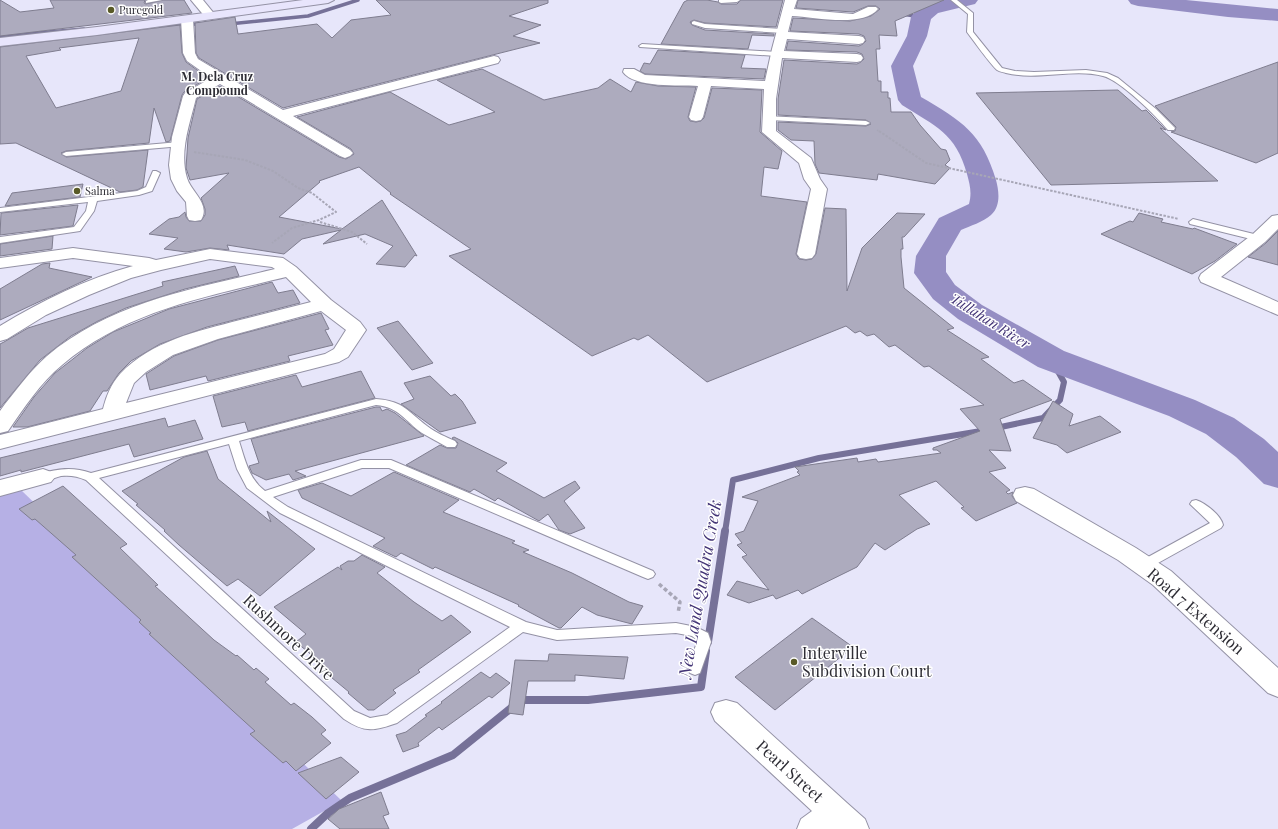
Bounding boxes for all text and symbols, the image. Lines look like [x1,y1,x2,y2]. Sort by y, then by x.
place label: Puregold [119,2,164,17]
marker: Puregold [106,5,116,15]
district label: M. Dela Cruz Compound [181,68,253,98]
place label: Salma [85,183,115,198]
marker: Salma [72,186,82,196]
water label: Tullahan River [947,289,1035,353]
water label: New Land Quadra Creek [672,498,726,681]
street label: Road 7 Extension [1143,563,1250,659]
street label: Rushmore Drive [239,589,339,684]
place label: Interville Subdivision Court [802,642,932,681]
marker: Interville Subdivision Court [789,657,799,667]
street label: Pearl Street [752,735,829,807]

